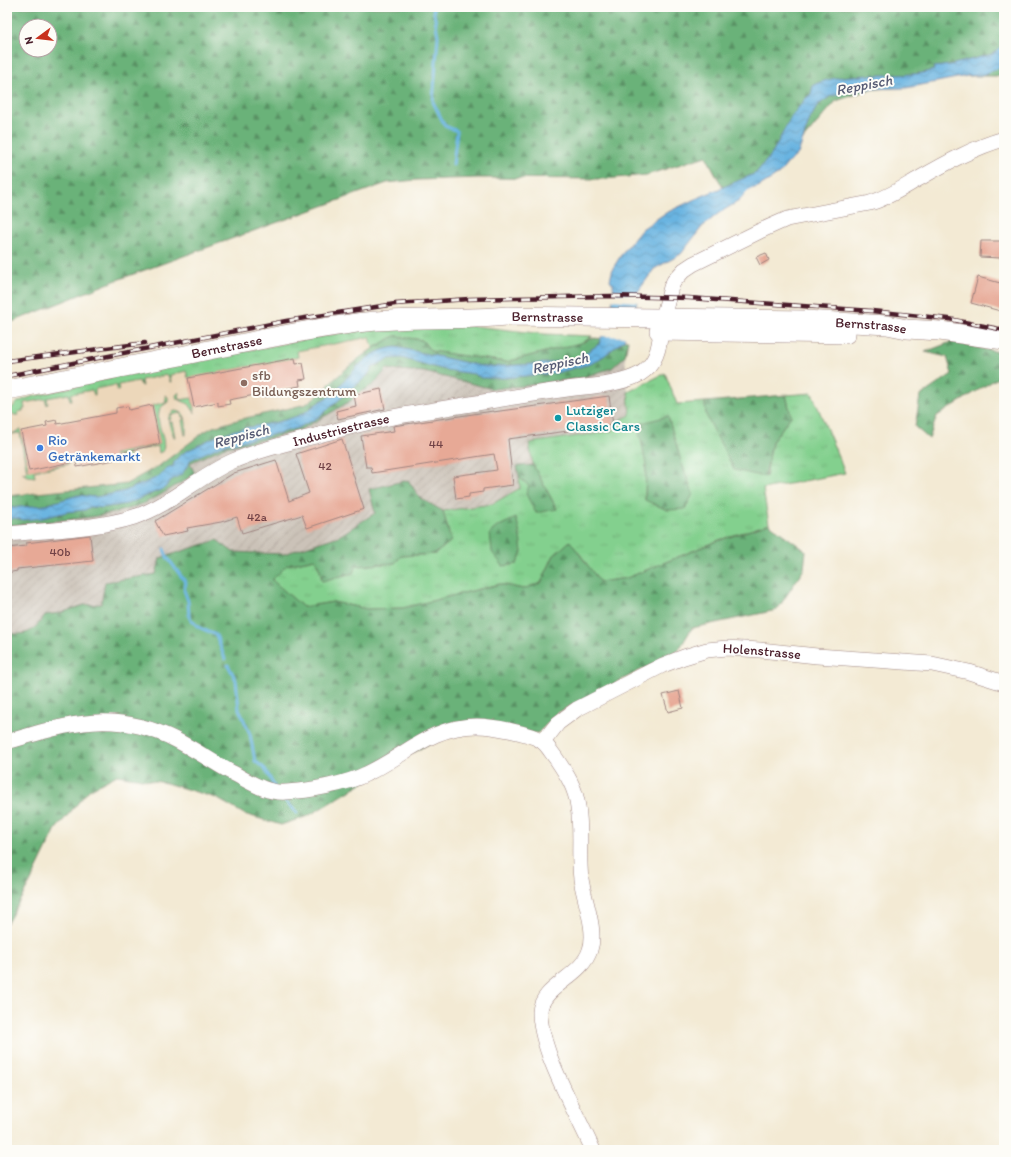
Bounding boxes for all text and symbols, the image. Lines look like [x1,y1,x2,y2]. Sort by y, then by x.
north arrow [18,18,58,58]
text: N [22,35,36,46]
water label: Reppisch [834,71,894,99]
street label: Bernstrasse [511,308,584,326]
street label: Bernstrasse [835,313,909,337]
street label: Bernstrasse [190,331,264,362]
water label: Reppisch [530,348,590,378]
place label: sfb Bildungszentrum [252,367,357,400]
marker: sfb Bildungszentrum [239,378,249,388]
place label: Lutziger Classic Cars [566,402,640,435]
street label: Industriestrasse [291,409,391,450]
marker: Lutziger Classic Cars [553,413,563,423]
water label: Reppisch [211,420,271,452]
place label: Rio Getränkemarkt [48,432,141,465]
house number: 44 [429,437,443,451]
marker: Rio Getränkemarkt [35,443,45,453]
house number: 42 [318,459,332,473]
house number: 42a [247,510,268,524]
house number: 40b [50,545,70,559]
street label: Holenstrasse [722,639,802,663]

